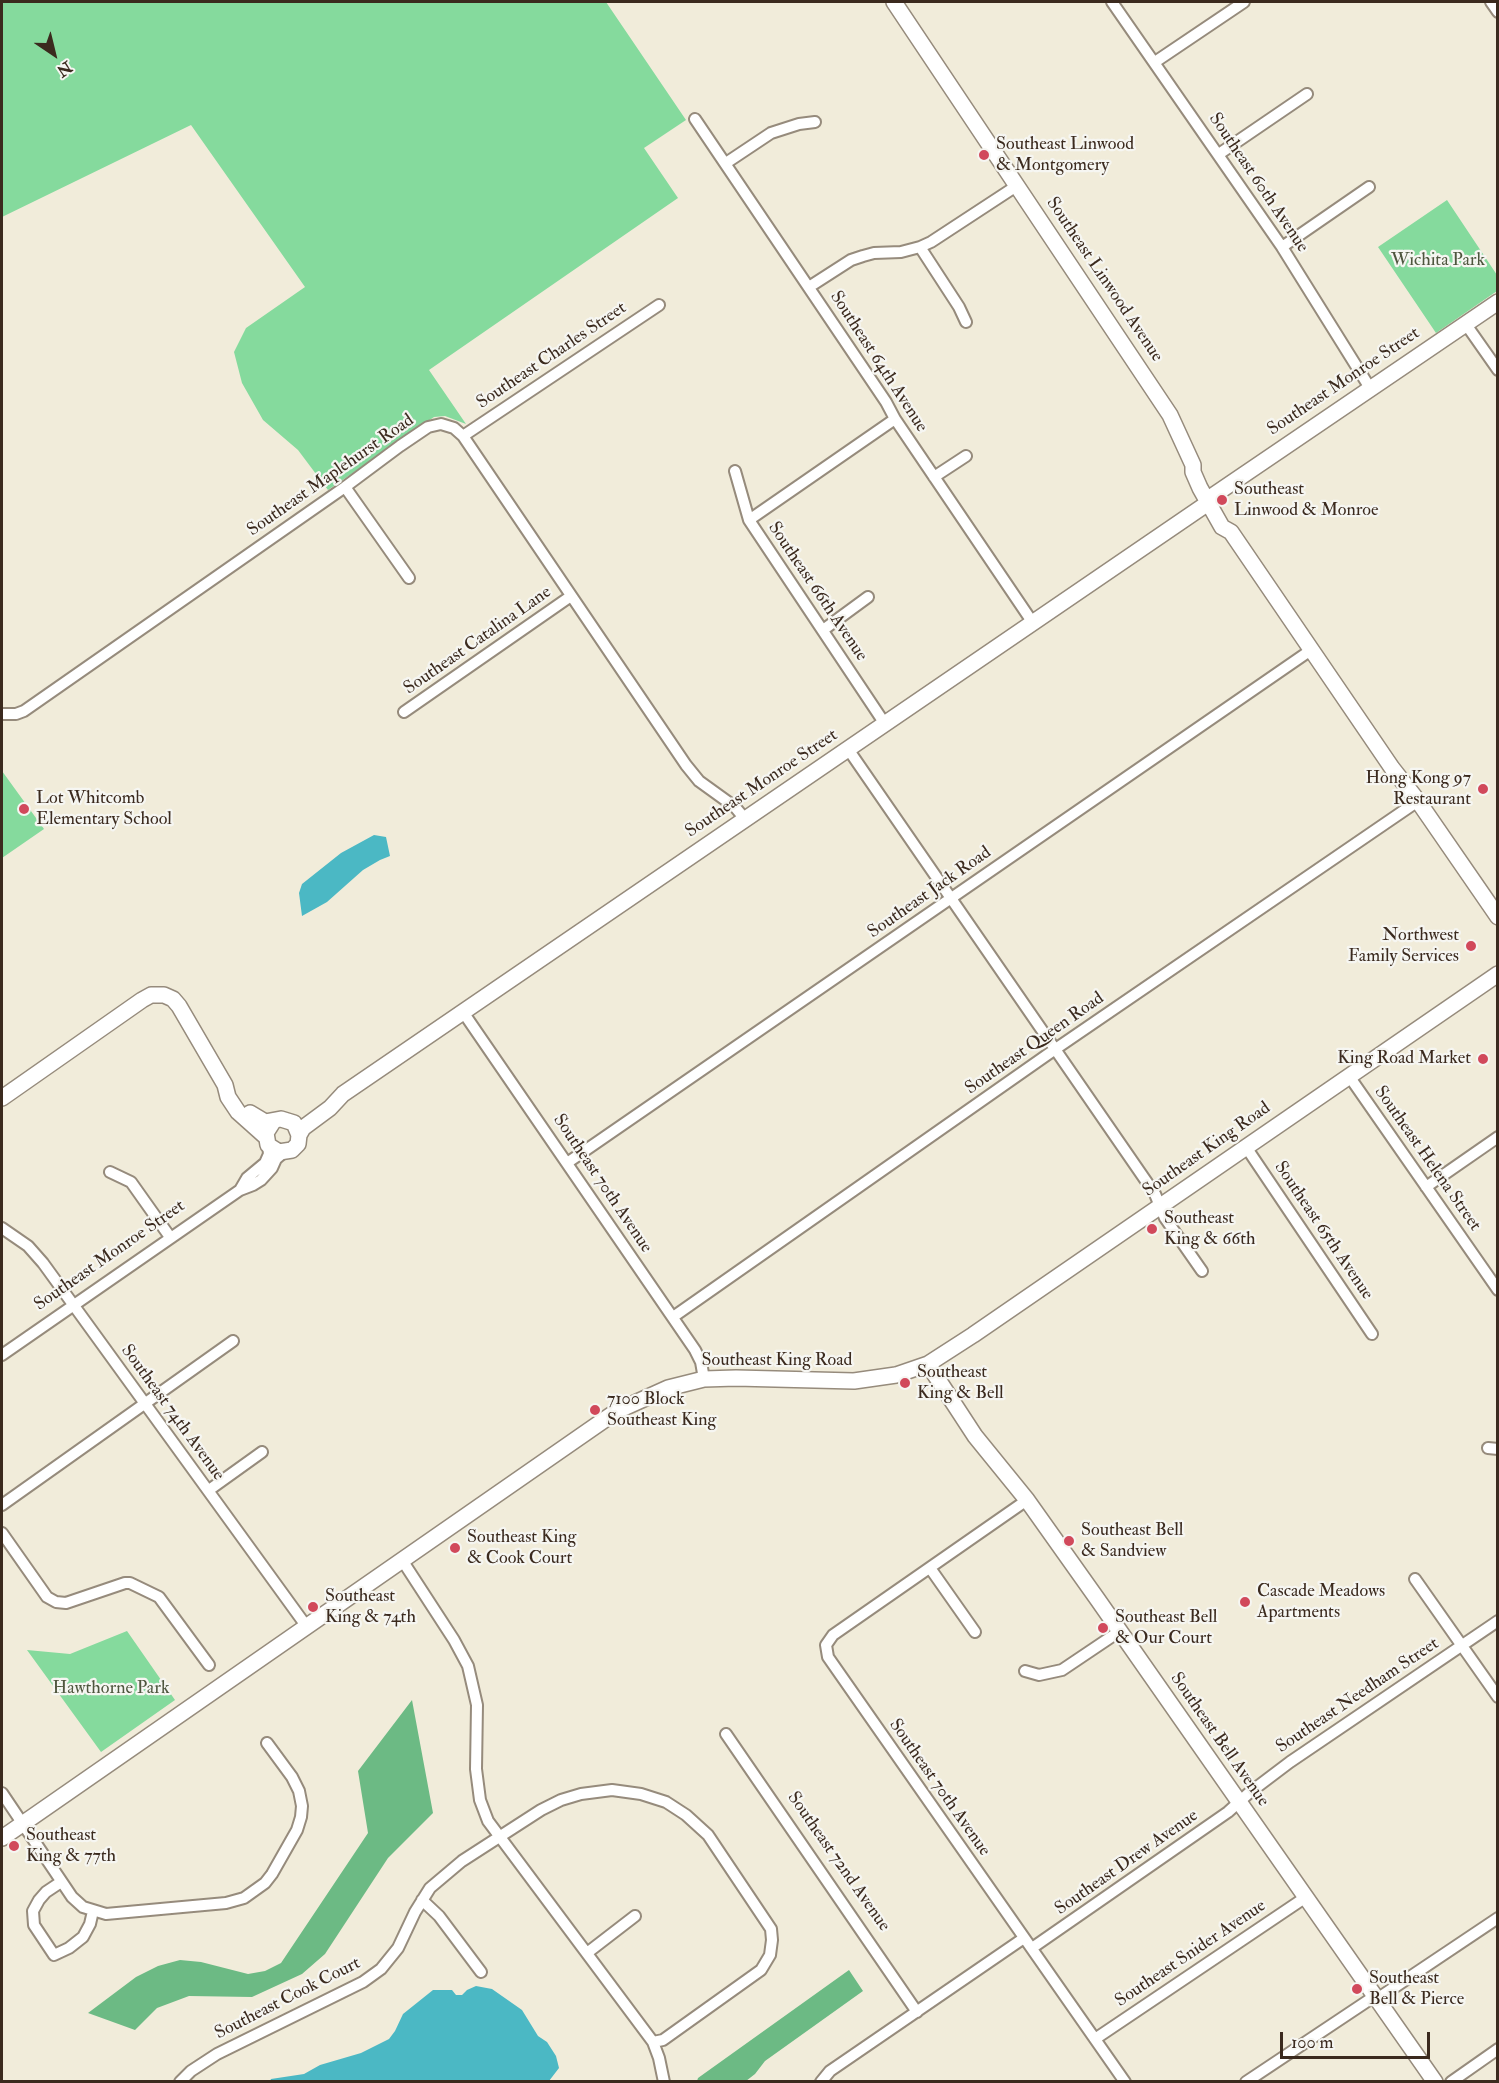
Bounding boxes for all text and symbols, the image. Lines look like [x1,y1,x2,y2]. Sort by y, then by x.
north arrow [24,24,84,84]
text: N [53,56,76,81]
street label: Southeast 60th Avenue [1203,109,1313,257]
place label: Southeast Linwood & Montgomery [996,134,1134,176]
marker: Southeast Linwood & Montgomery [977,148,991,162]
street label: Southeast Linwood Avenue [1041,194,1167,366]
park label: Wichita Park [1391,250,1485,272]
street label: Southeast 64th Avenue [824,287,932,437]
street label: Southeast Charles Street [473,298,631,414]
street label: Southeast Monroe Street [1264,323,1424,441]
street label: Southeast Maplehurst Road [244,410,418,542]
place label: Southeast Linwood & Monroe [1234,479,1379,522]
marker: Southeast Linwood & Monroe [1215,493,1229,507]
street label: Southeast 66th Avenue [762,518,872,666]
street label: Southeast Catalina Lane [400,582,556,700]
street label: Southeast Monroe Street [682,725,842,843]
place label: Hong Kong 97 Restaurant [1366,768,1471,810]
marker: Hong Kong 97 Restaurant [1476,782,1490,796]
place label: Lot Whitcomb Elementary School [36,788,172,830]
marker: Lot Whitcomb Elementary School [17,802,31,816]
street label: Southeast Jack Road [864,842,996,944]
place label: Northwest Family Services [1348,925,1459,968]
marker: Northwest Family Services [1464,939,1478,953]
street label: Southeast Queen Road [962,988,1108,1100]
place label: King Road Market [1337,1048,1471,1070]
marker: King Road Market [1476,1052,1490,1066]
street label: Southeast Helena Street [1369,1082,1485,1236]
street label: Southeast King Road [1139,1098,1275,1202]
street label: Southeast 70th Avenue [548,1111,656,1257]
street label: Southeast 65th Avenue [1269,1158,1377,1304]
street label: Southeast Monroe Street [31,1196,189,1316]
place label: Southeast King & 66th [1164,1208,1256,1250]
marker: Southeast King & 66th [1145,1222,1159,1236]
street label: Southeast 74th Avenue [115,1341,229,1485]
street label: Southeast King Road [702,1350,852,1372]
place label: Southeast King & Bell [917,1362,1004,1404]
marker: Southeast King & Bell [898,1376,912,1390]
place label: 7100 Block Southeast King [607,1389,716,1432]
marker: 7100 Block Southeast King [588,1403,602,1417]
place label: Southeast Bell & Sandview [1081,1520,1183,1562]
place label: Southeast King & Cook Court [467,1527,576,1570]
marker: Southeast Bell & Sandview [1062,1534,1076,1548]
marker: Southeast King & Cook Court [448,1541,462,1555]
place label: Cascade Meadows Apartments [1257,1581,1385,1624]
place label: Southeast King & 74th [325,1586,416,1628]
marker: Cascade Meadows Apartments [1238,1595,1252,1609]
marker: Southeast King & 74th [306,1600,320,1614]
place label: Southeast Bell & Our Court [1115,1607,1217,1650]
marker: Southeast Bell & Our Court [1096,1621,1110,1635]
street label: Southeast Needham Street [1273,1633,1443,1759]
street label: Southeast Bell Avenue [1165,1669,1273,1811]
park label: Hawthorne Park [52,1678,170,1700]
street label: Southeast 70th Avenue [884,1715,994,1861]
street label: Southeast 72nd Avenue [782,1788,894,1936]
street label: Southeast Drew Avenue [1051,1805,1203,1921]
place label: Southeast King & 77th [26,1825,116,1868]
marker: Southeast King & 77th [7,1839,21,1853]
street label: Southeast Snider Avenue [1112,1896,1270,2012]
street label: Southeast Cook Court [212,1953,364,2045]
place label: Southeast Bell & Pierce [1369,1968,1464,2010]
marker: Southeast Bell & Pierce [1350,1982,1364,1996]
scale bar [1283,2020,1433,2058]
text: 100 m [1291,2031,1334,2054]

